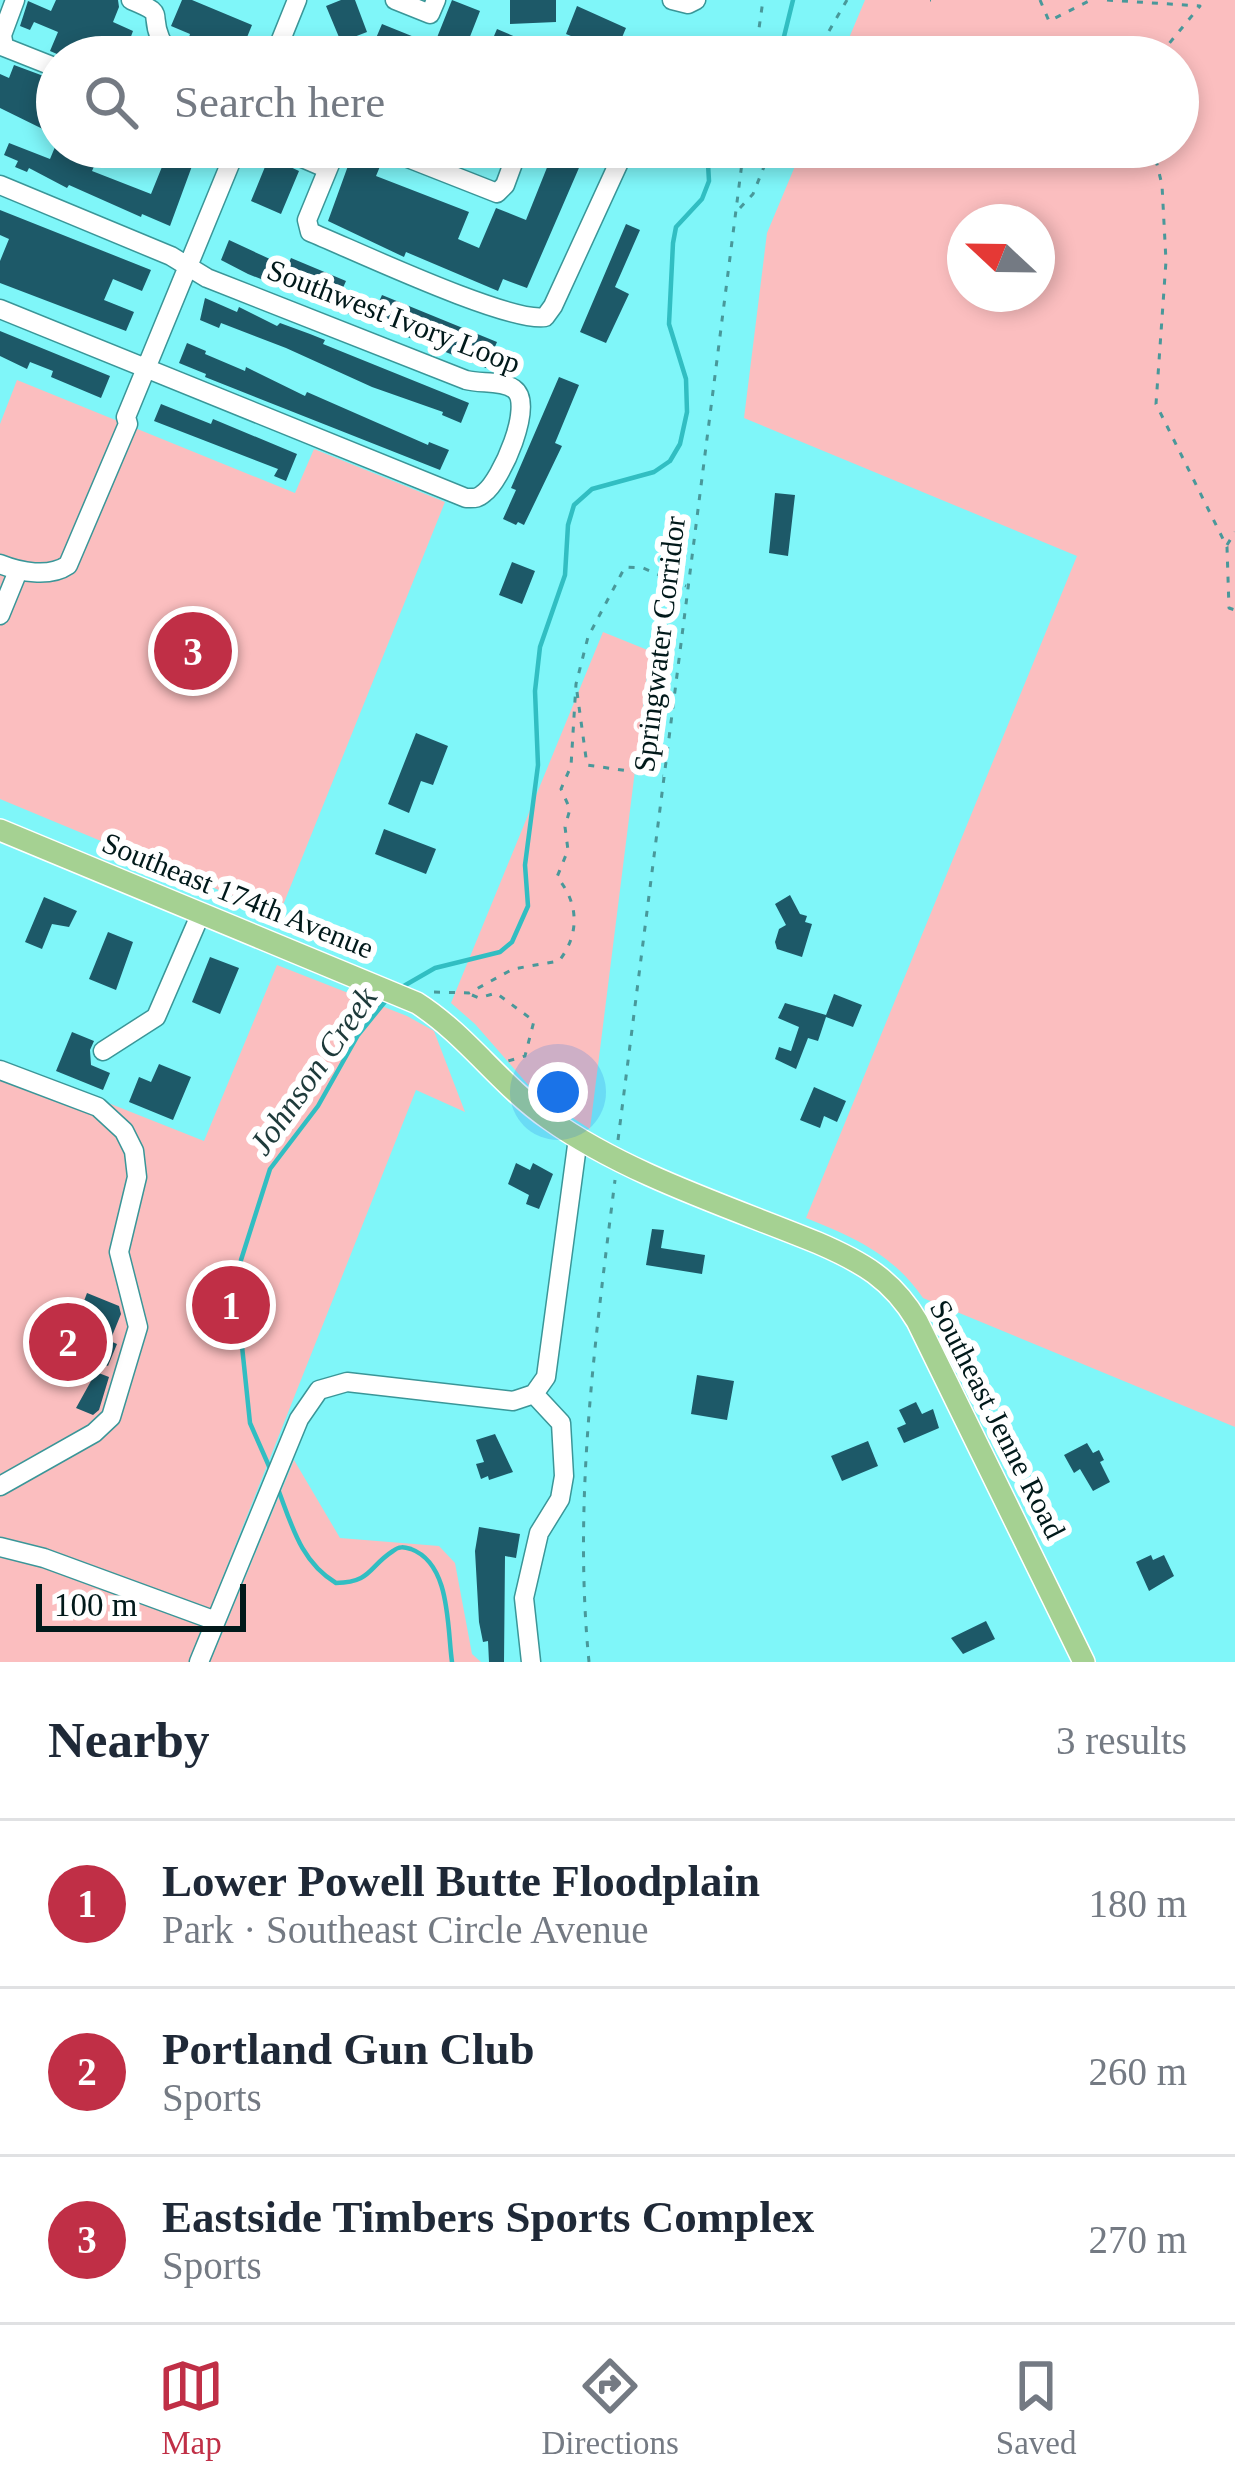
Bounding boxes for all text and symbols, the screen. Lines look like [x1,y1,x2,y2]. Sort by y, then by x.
search box [36,36,1199,168]
icon: search [78,69,144,135]
text: Search here [174,77,385,127]
north arrow [947,204,1055,312]
street label: Southwest Ivory Loop [263,253,525,379]
street label: Springwater Corridor [627,514,691,774]
pin: 3 [154,606,232,696]
street label: Southeast 174th Avenue [98,825,378,965]
water label: Johnson Creek [242,979,385,1162]
your location [528,1062,588,1122]
pin: 1 [192,1260,270,1350]
street label: Southeast Jenne Road [924,1294,1072,1544]
pin: 2 [29,1297,107,1387]
scale bar [36,1578,246,1631]
text: 100 m [54,1587,137,1623]
text: Nearby [48,1712,209,1768]
text: 3 results [1056,1719,1187,1762]
text: Lower Powell Butte Floodplain [162,1856,760,1906]
text: 1 [77,1882,97,1925]
text: 180 m [1088,1882,1187,1925]
text: Park · Southeast Circle Avenue [162,1908,649,1951]
text: Portland Gun Club [162,2024,535,2074]
text: 2 [77,2050,97,2093]
text: 260 m [1088,2050,1187,2093]
text: Sports [162,2076,262,2119]
text: Eastside Timbers Sports Complex [162,2192,814,2242]
text: 3 [77,2218,97,2261]
text: 270 m [1088,2218,1187,2261]
text: Sports [162,2244,262,2287]
tab: Map [158,2353,224,2462]
tab: Directions [541,2353,679,2462]
tab: Saved [996,2353,1077,2462]

